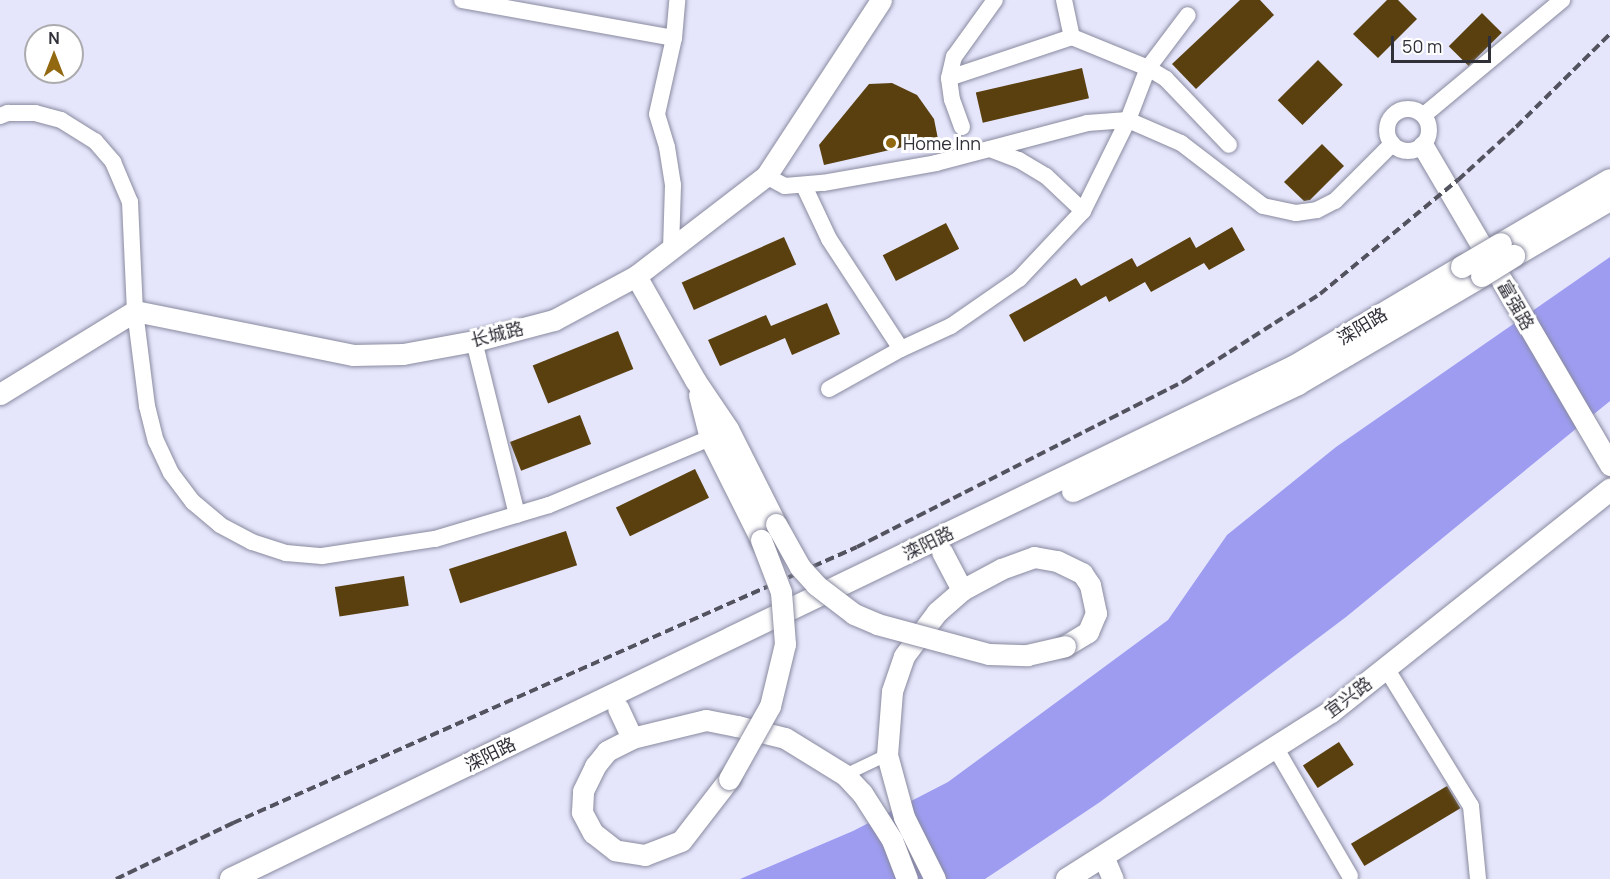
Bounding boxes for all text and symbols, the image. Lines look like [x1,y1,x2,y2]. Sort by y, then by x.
north arrow [24,24,84,84]
scale bar [1394,24,1494,62]
text: N [48,27,60,49]
text: 50 m [1402,34,1442,58]
place label: Home Inn [903,132,981,154]
marker: Home Inn [884,136,898,150]
street label: 富强路 [1493,276,1539,334]
street label: 滦阳路 [1333,303,1391,349]
street label: 长城路 [468,317,526,351]
street label: 滦阳路 [899,521,957,565]
street label: 宜兴路 [1320,672,1376,722]
street label: 滦阳路 [461,732,519,776]

